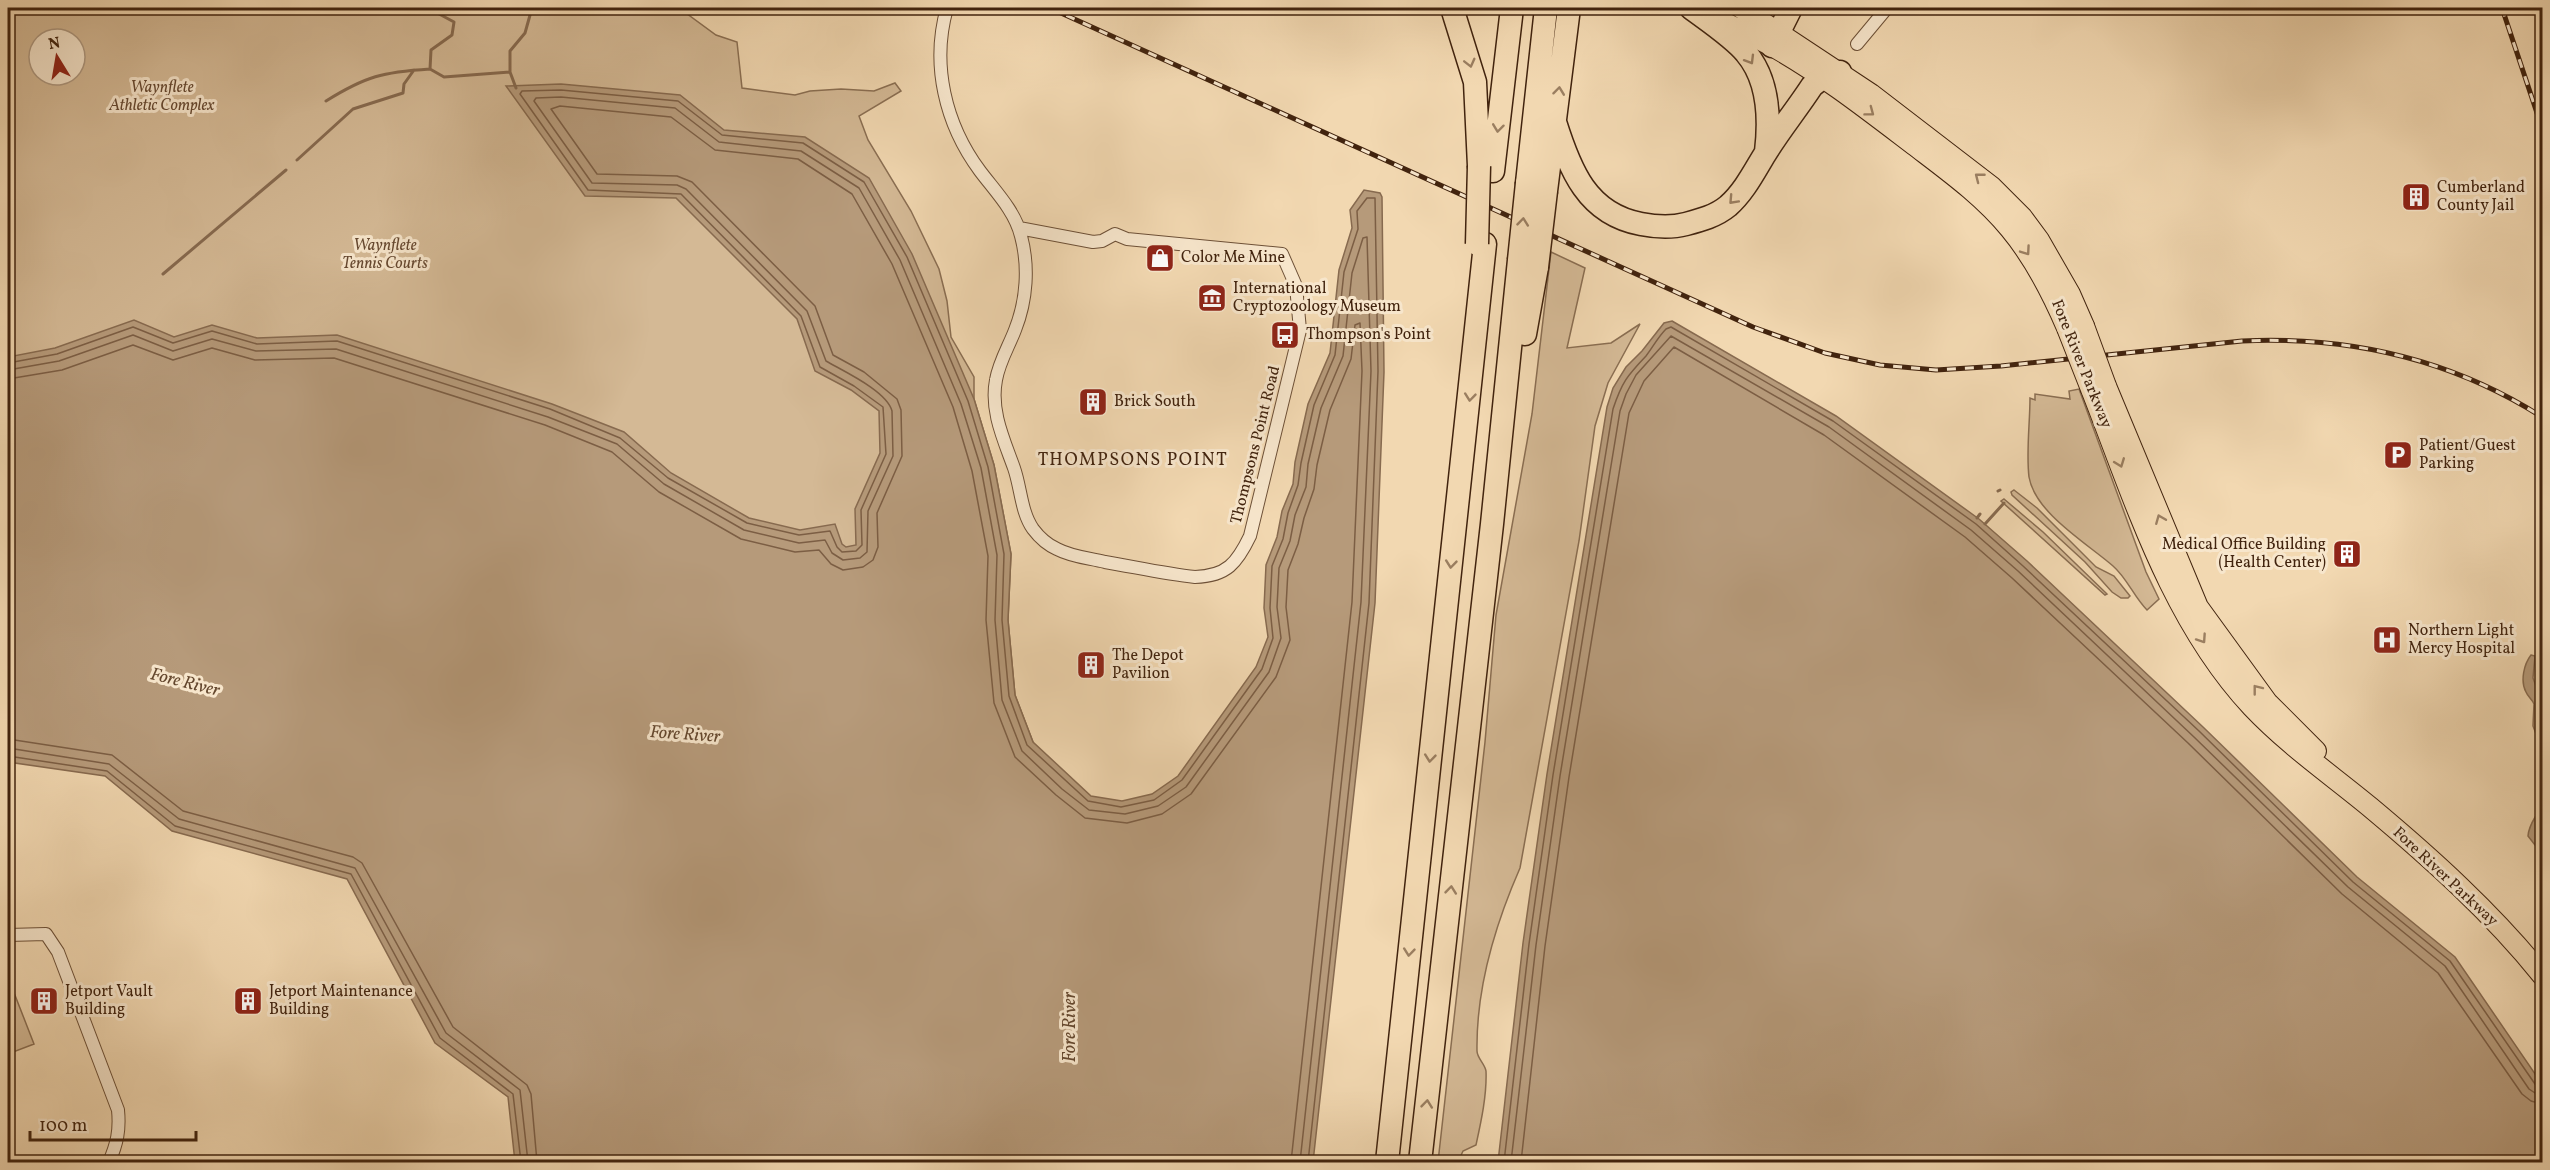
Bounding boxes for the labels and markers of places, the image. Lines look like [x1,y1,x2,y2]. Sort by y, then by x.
place label: Cumberland County Jail [2437,177,2525,217]
building icon: Cumberland County Jail [2400,181,2432,213]
shop icon: Color Me Mine [1144,242,1176,274]
place label: Color Me Mine [1181,247,1285,269]
place label: International Cryptozoology Museum [1233,278,1401,318]
museum icon: International Cryptozoology Museum [1196,282,1228,314]
bus stop icon: Thompson's Point [1269,319,1301,351]
place label: Thompson's Point [1306,324,1432,346]
building icon: Brick South [1077,386,1109,418]
place label: Brick South [1114,391,1196,413]
place label: Patient/Guest Parking [2419,435,2516,475]
parking icon: Patient/Guest Parking [2382,439,2414,471]
place label: Medical Office Building (Health Center) [2162,534,2326,574]
building icon: Medical Office Building (Health Center) [2331,538,2363,570]
place label: Northern Light Mercy Hospital [2408,620,2515,660]
hospital icon: Northern Light Mercy Hospital [2371,624,2403,656]
place label: The Depot Pavilion [1112,645,1184,685]
building icon: The Depot Pavilion [1075,649,1107,681]
place label: Jetport Vault Building [65,981,153,1021]
place label: Jetport Maintenance Building [269,981,413,1021]
building icon: Jetport Vault Building [28,985,60,1017]
building icon: Jetport Maintenance Building [232,985,264,1017]

